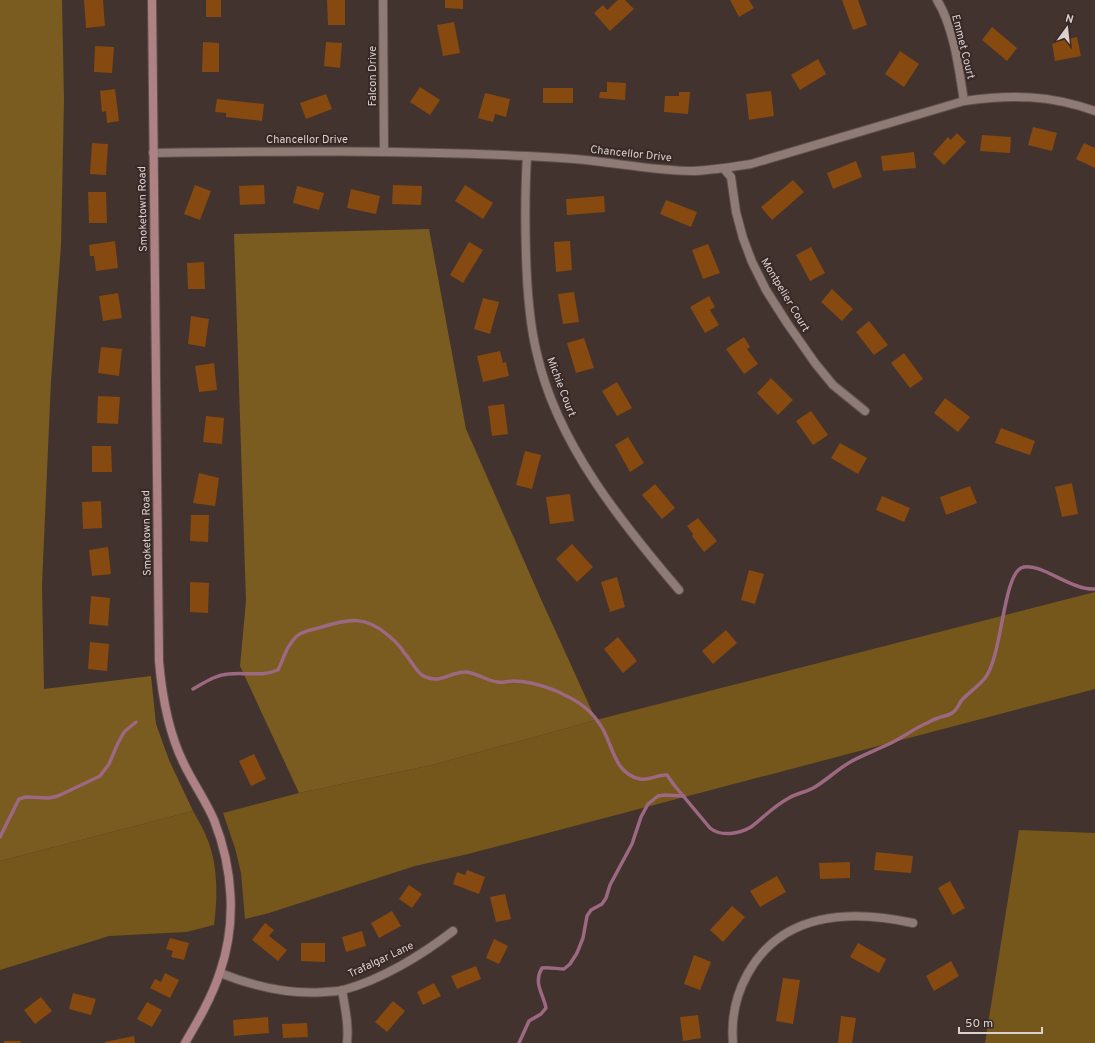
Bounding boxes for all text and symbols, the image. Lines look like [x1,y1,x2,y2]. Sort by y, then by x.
north arrow [1047,8,1087,48]
text: N [1064,12,1075,27]
street label: Emmet Court [948,13,978,81]
street label: Falcon Drive [366,46,380,106]
street label: Chancellor Drive [266,133,348,147]
street label: Chancellor Drive [590,143,673,165]
street label: Smoketown Road [135,166,151,252]
street label: Montpelier Court [757,255,813,335]
street label: Michie Court [543,355,579,419]
street label: Smoketown Road [139,490,155,576]
street label: Trafalgar Lane [346,939,416,981]
scale bar [959,1009,1042,1035]
text: 50 m [965,1016,993,1032]

